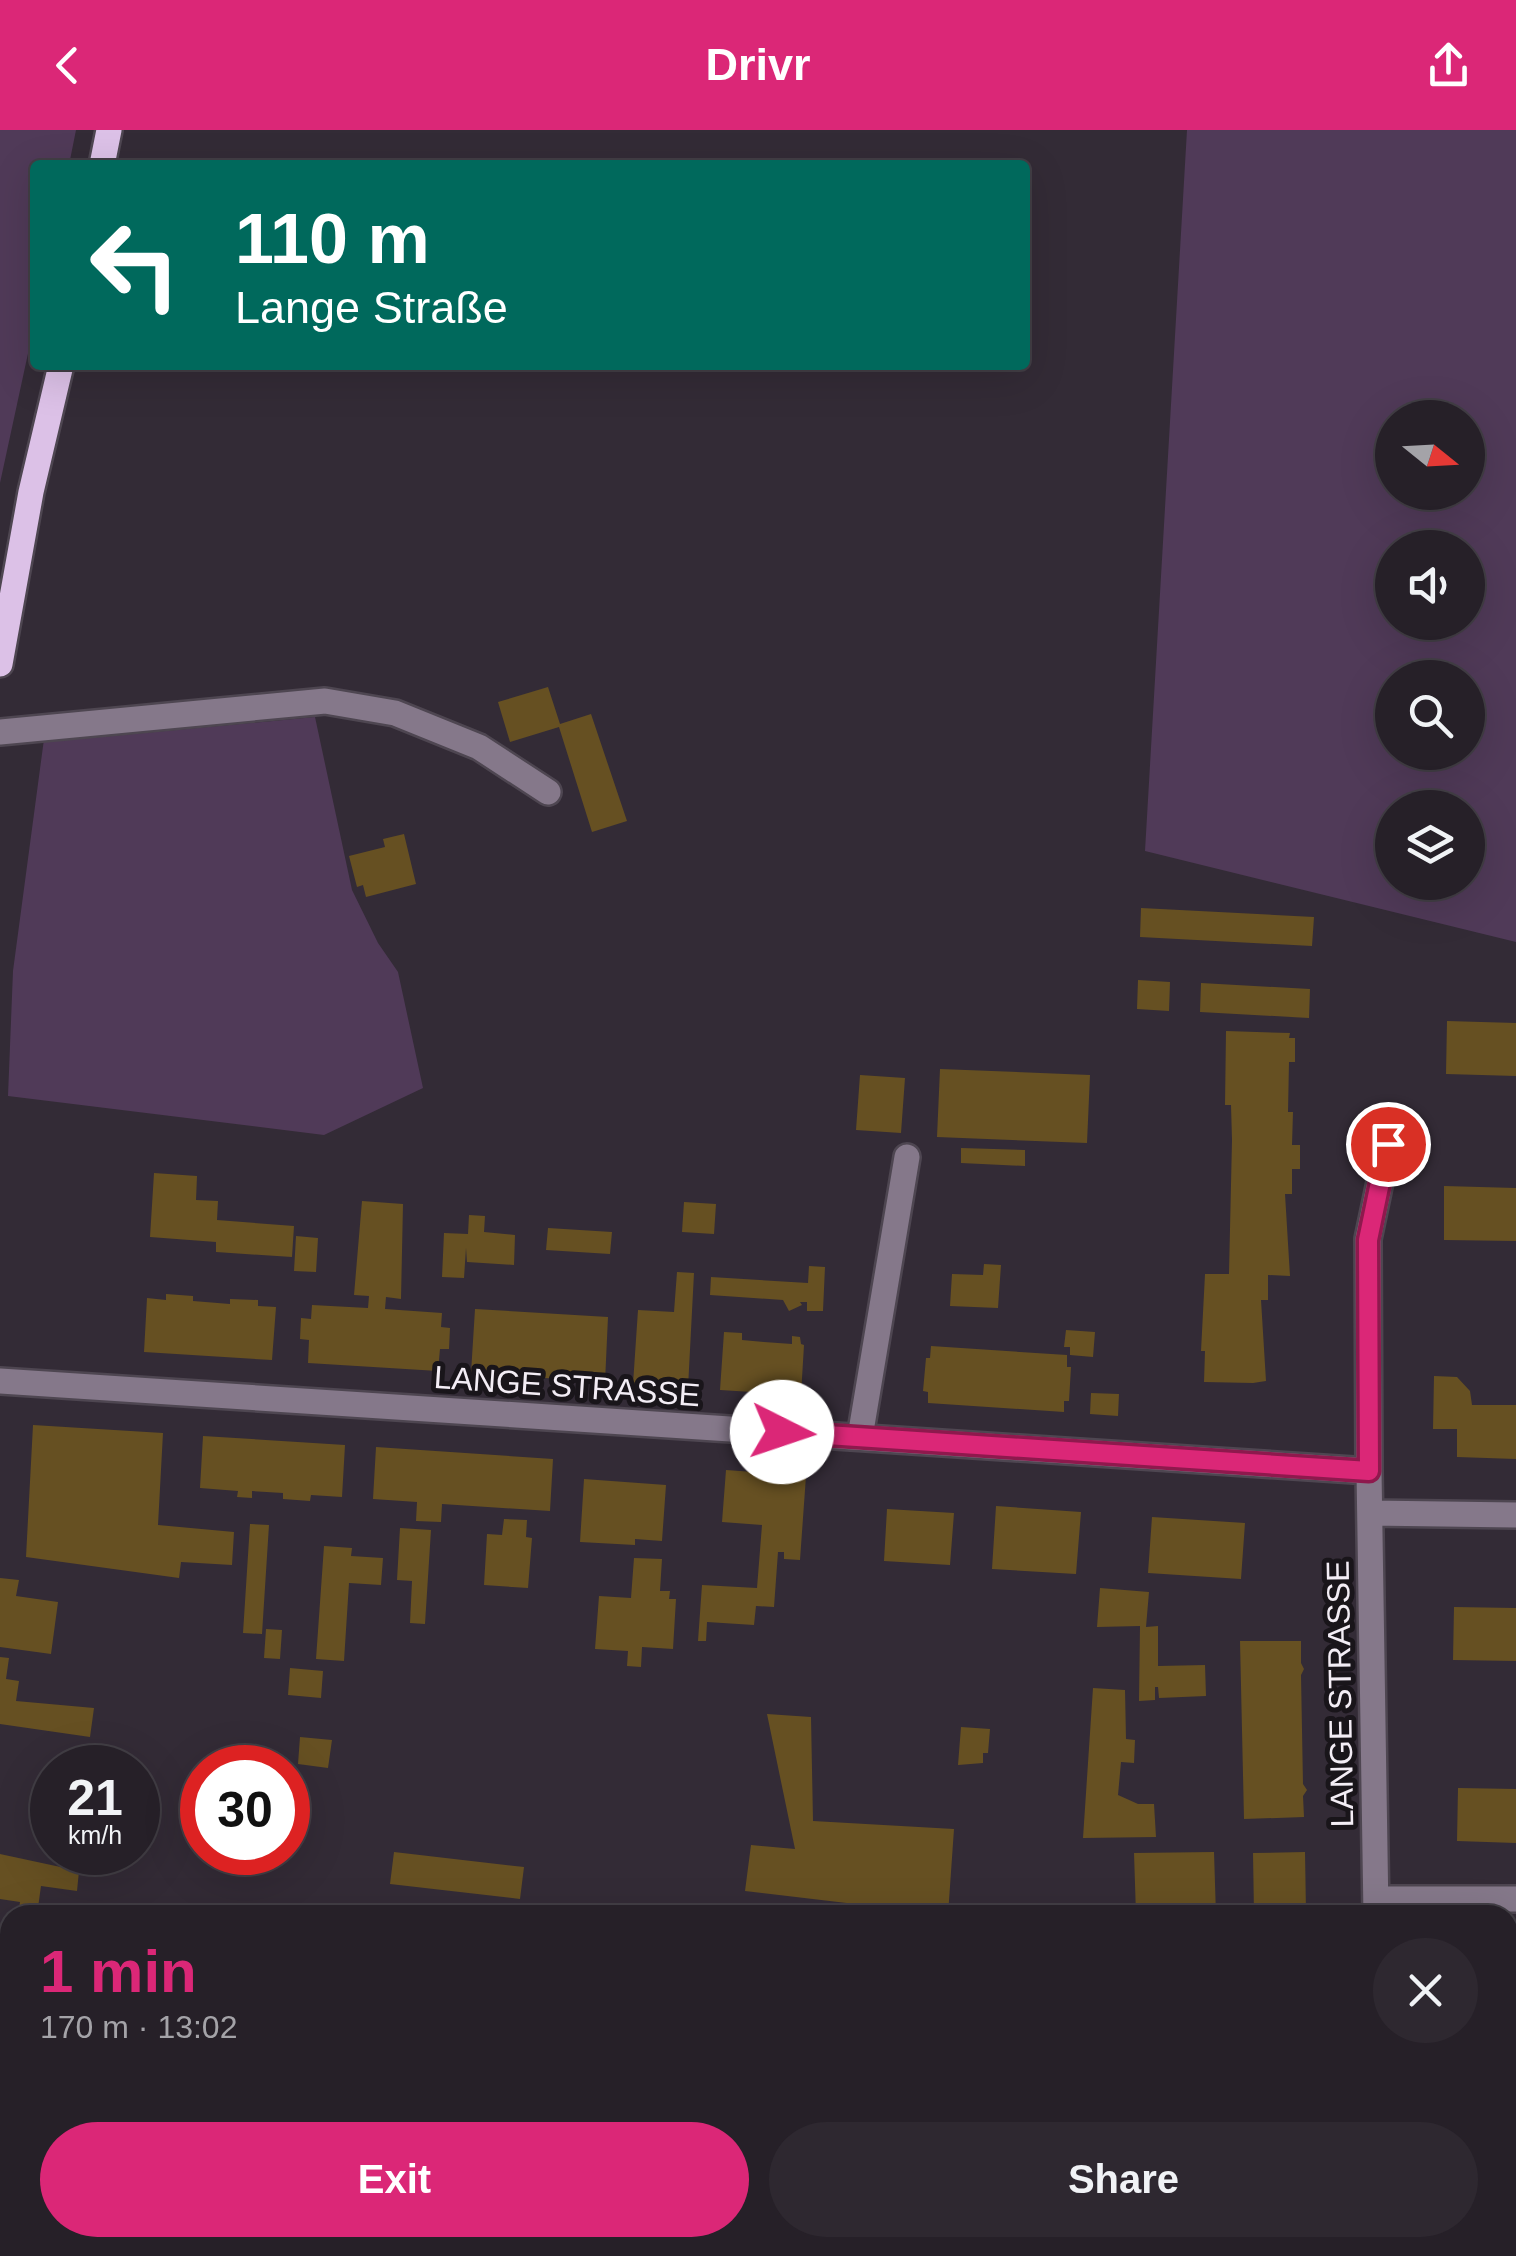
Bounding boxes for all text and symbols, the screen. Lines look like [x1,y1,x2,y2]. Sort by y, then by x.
icon: back [40,38,95,93]
icon: share [1421,38,1476,93]
text: Drivr [705,39,811,90]
icon: left [70,200,200,330]
text: 110 m [235,200,430,278]
text: Lange Straße [235,282,508,333]
north arrow [1375,400,1485,510]
map controls [1375,400,1485,900]
button: sound [1375,530,1485,640]
button: search [1375,660,1485,770]
button: layers [1375,790,1485,900]
pin [1346,1102,1431,1187]
icon: arrive [1361,1117,1416,1172]
street label: LANGE STRASSE [433,1359,701,1413]
position arrow [730,1380,834,1484]
street label: LANGE STRASSE [1320,1560,1360,1828]
speed limit sign: 30 [180,1745,310,1875]
text: 21 [67,1770,123,1826]
text: km/h [68,1821,122,1849]
text: 1 min [40,1938,197,2005]
button: close [1373,1938,1478,2043]
text: 170 m · 13:02 [40,2009,237,2045]
button: Exit [40,2122,749,2237]
button: Share [769,2122,1478,2237]

